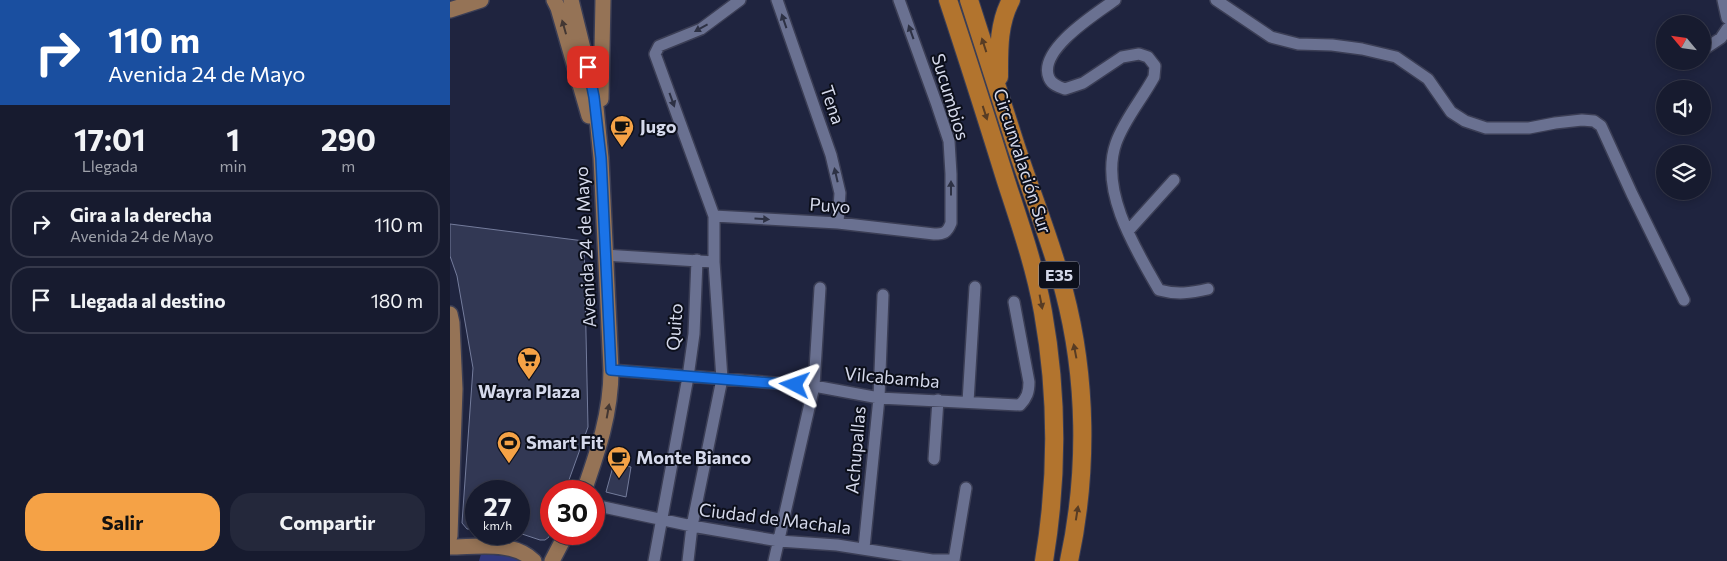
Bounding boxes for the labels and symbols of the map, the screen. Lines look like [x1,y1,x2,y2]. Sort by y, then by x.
one-way arrow [780,14,787,29]
north arrow [1656,15,1711,70]
one-way arrow [559,19,567,34]
one-way arrow [693,24,708,32]
one-way arrow [907,24,915,39]
one-way arrow [980,37,988,52]
pin [567,46,609,88]
street label: Sucumbios [927,51,975,143]
street label: Tena [816,82,850,127]
street label: Circunvalación Sur [989,85,1057,236]
one-way arrow [668,93,676,108]
one-way arrow [981,106,989,121]
cafe icon: Jugo [609,114,635,148]
place label: Jugo [640,115,677,137]
street label: Avenida 24 de Mayo [570,166,600,328]
one-way arrow [832,168,840,183]
one-way arrow [947,180,955,196]
street label: Puyo [809,193,851,217]
one-way arrow [755,216,771,224]
road number: E35 [1039,262,1079,288]
one-way arrow [1037,295,1045,310]
street label: Quito [661,303,687,351]
one-way arrow [1071,343,1079,359]
supermarket icon: Wayra Plaza [516,346,542,380]
position arrow [768,358,820,410]
street label: Vilcabamba [843,362,941,392]
place label: Wayra Plaza [478,380,580,402]
one-way arrow [604,403,612,419]
street label: Achupallas [840,405,870,495]
sports icon: Smart Fit [496,430,522,464]
place label: Smart Fit [526,431,604,453]
cafe icon: Monte Bianco [606,445,632,479]
place label: Monte Bianco [636,446,751,468]
speed limit sign: 30 [540,480,605,545]
street label: Ciudad de Machala [698,498,852,538]
one-way arrow [1073,505,1081,521]

